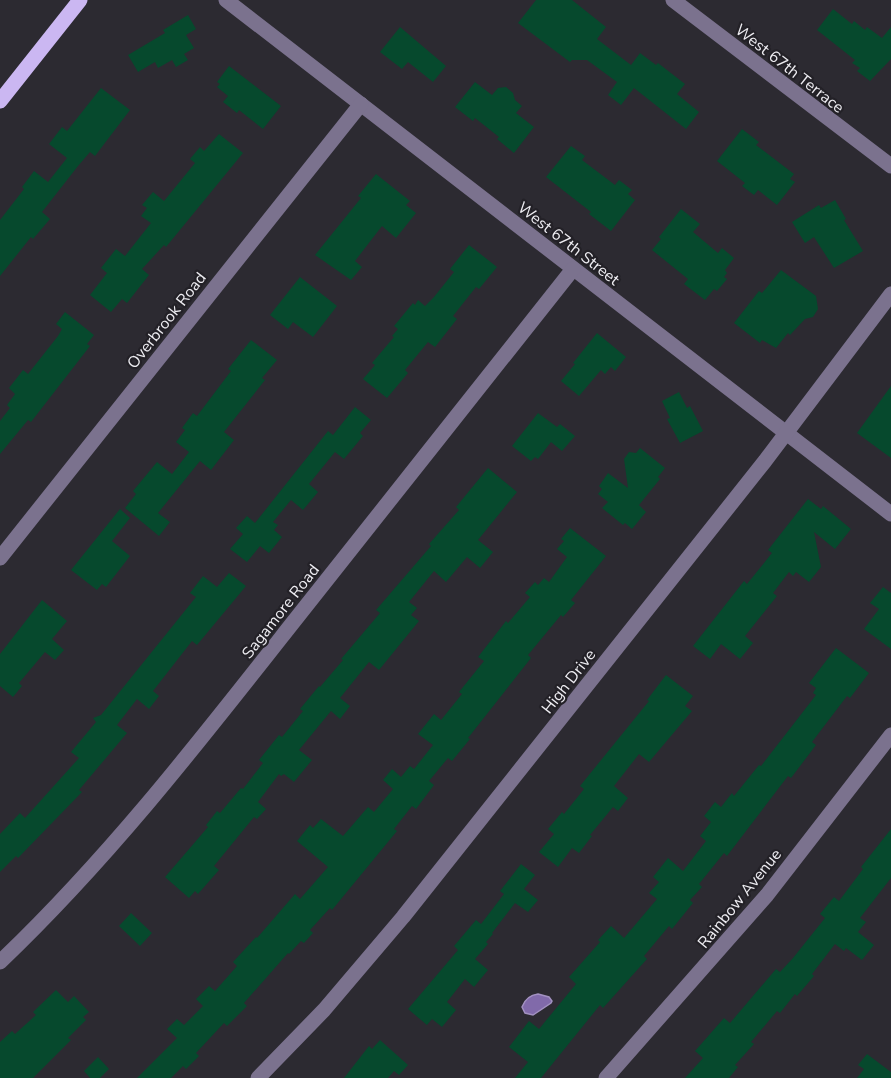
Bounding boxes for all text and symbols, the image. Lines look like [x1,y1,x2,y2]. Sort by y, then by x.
street label: West 67th Terrace [730,19,849,118]
street label: West 67th Street [513,197,624,291]
street label: Overbrook Road [122,268,211,373]
street label: Sagamore Road [237,560,325,663]
street label: High Drive [537,645,601,718]
street label: Rainbow Avenue [693,844,787,953]

